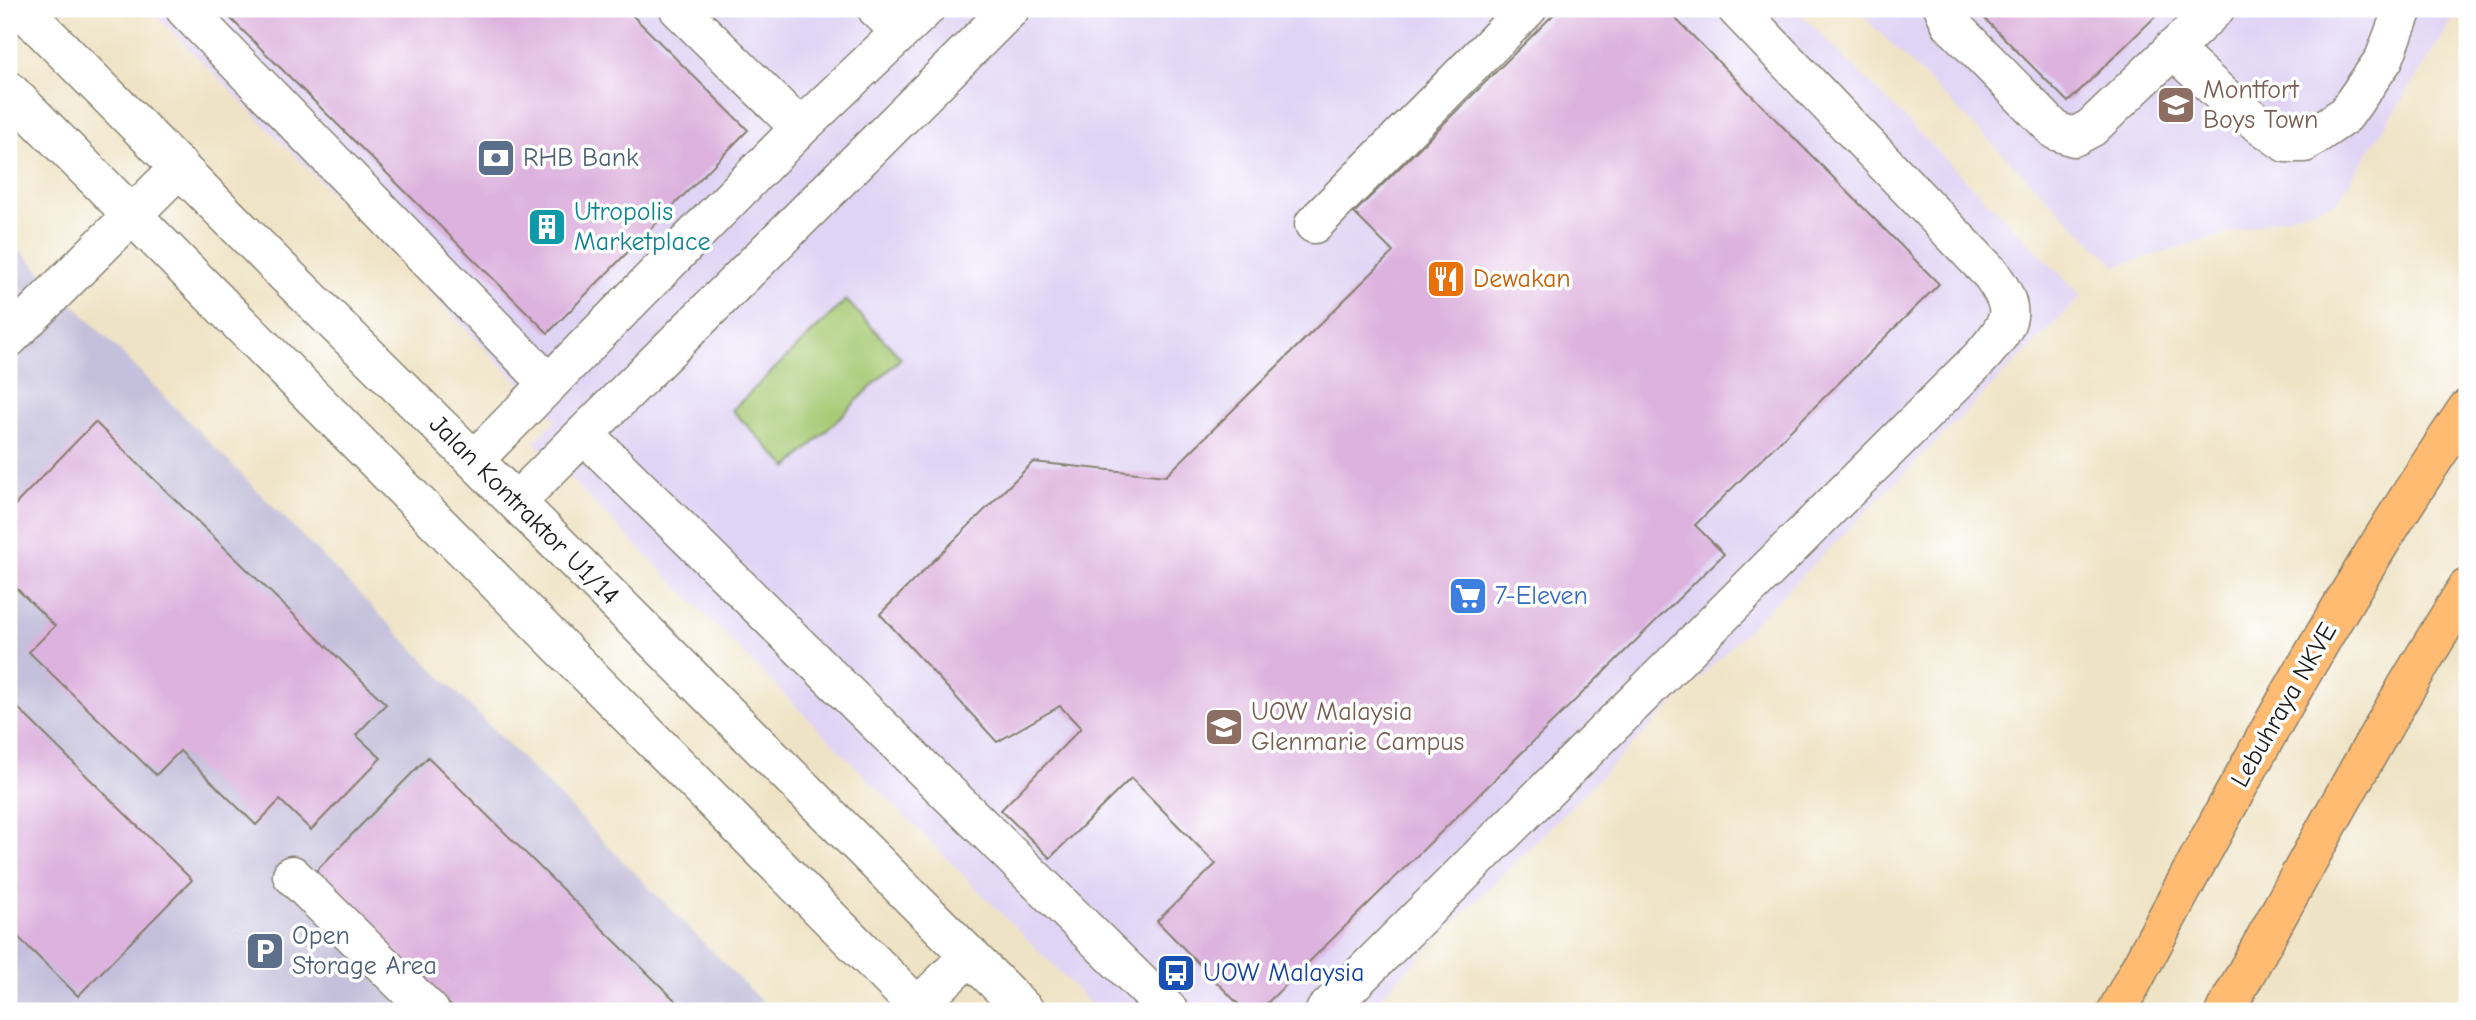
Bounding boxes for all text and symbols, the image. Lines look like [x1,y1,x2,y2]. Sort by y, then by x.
place label: Montfort Boys Town [2203,75,2319,135]
school or university icon: Montfort Boys Town [2155,84,2197,126]
bank icon: RHB Bank [475,137,517,179]
place label: RHB Bank [523,143,639,173]
place label: Utropolis Marketplace [574,197,711,257]
building icon: Utropolis Marketplace [526,206,568,248]
restaurant icon: Dewakan [1425,258,1467,300]
place label: Dewakan [1473,264,1571,294]
street label: Jalan Kontraktor U1/14 [423,409,625,611]
supermarket icon: 7-Eleven [1447,575,1489,617]
place label: 7-Eleven [1495,581,1588,611]
street label: Lebuhraya NKVE [2225,618,2343,792]
place label: UOW Malaysia Glenmarie Campus [1251,697,1464,757]
school or university icon: UOW Malaysia Glenmarie Campus [1203,706,1245,748]
place label: Open Storage Area [292,921,437,981]
parking icon: Open Storage Area [244,930,286,972]
bus stop icon: UOW Malaysia [1155,952,1197,994]
place label: UOW Malaysia [1203,958,1364,988]

